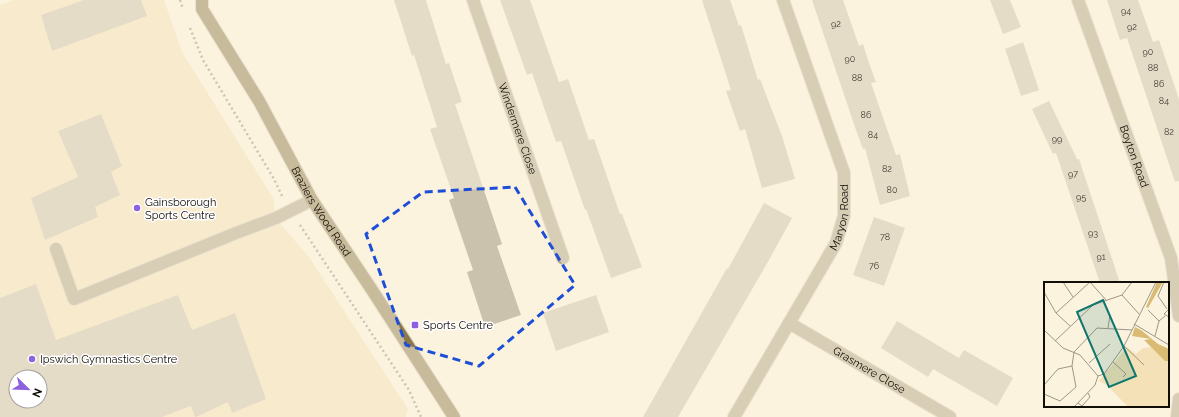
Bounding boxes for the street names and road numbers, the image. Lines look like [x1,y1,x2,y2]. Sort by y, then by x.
street label: Windermere Close [496,81,540,176]
street label: Boyton Road [1117,123,1152,189]
street label: Braziers Wood Road [289,164,354,259]
street label: Maryon Road [827,184,851,253]
street label: Grasmere Close [831,344,908,396]

